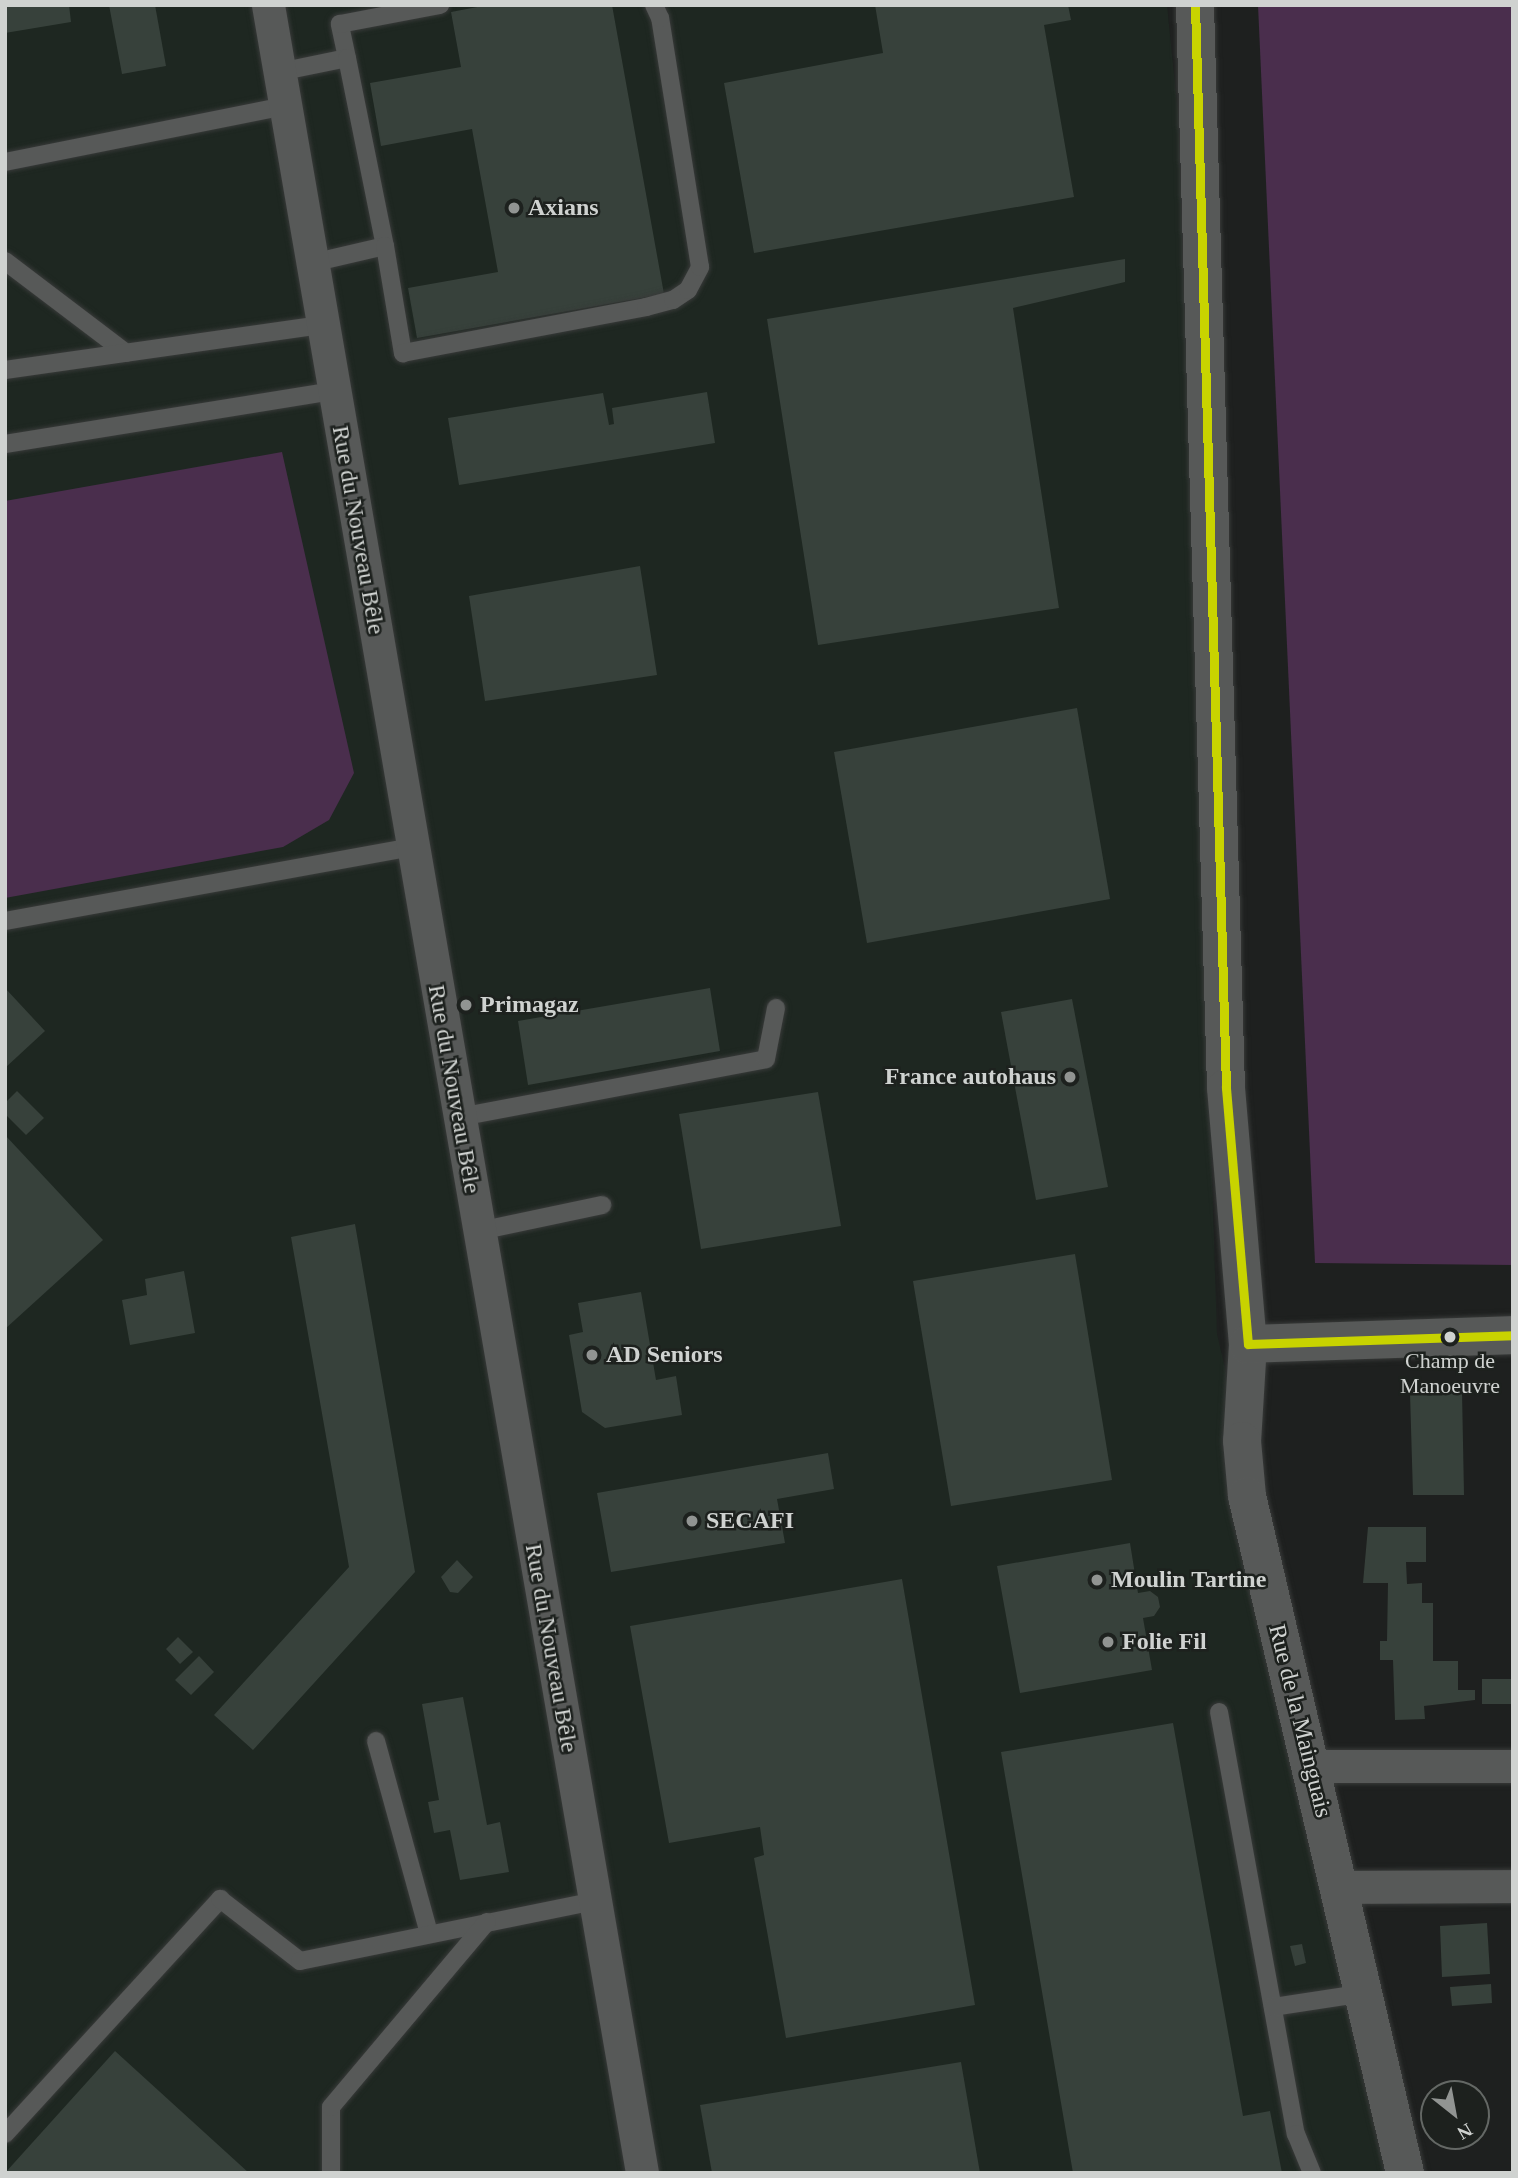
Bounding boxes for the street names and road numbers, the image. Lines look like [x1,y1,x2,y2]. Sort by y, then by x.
street label: Rue du Nouveau Bêle [325,423,391,637]
street label: Rue du Nouveau Bêle [421,982,487,1196]
street label: Rue du Nouveau Bêle [518,1541,584,1755]
street label: Rue de la Mainguais [1262,1621,1338,1821]

